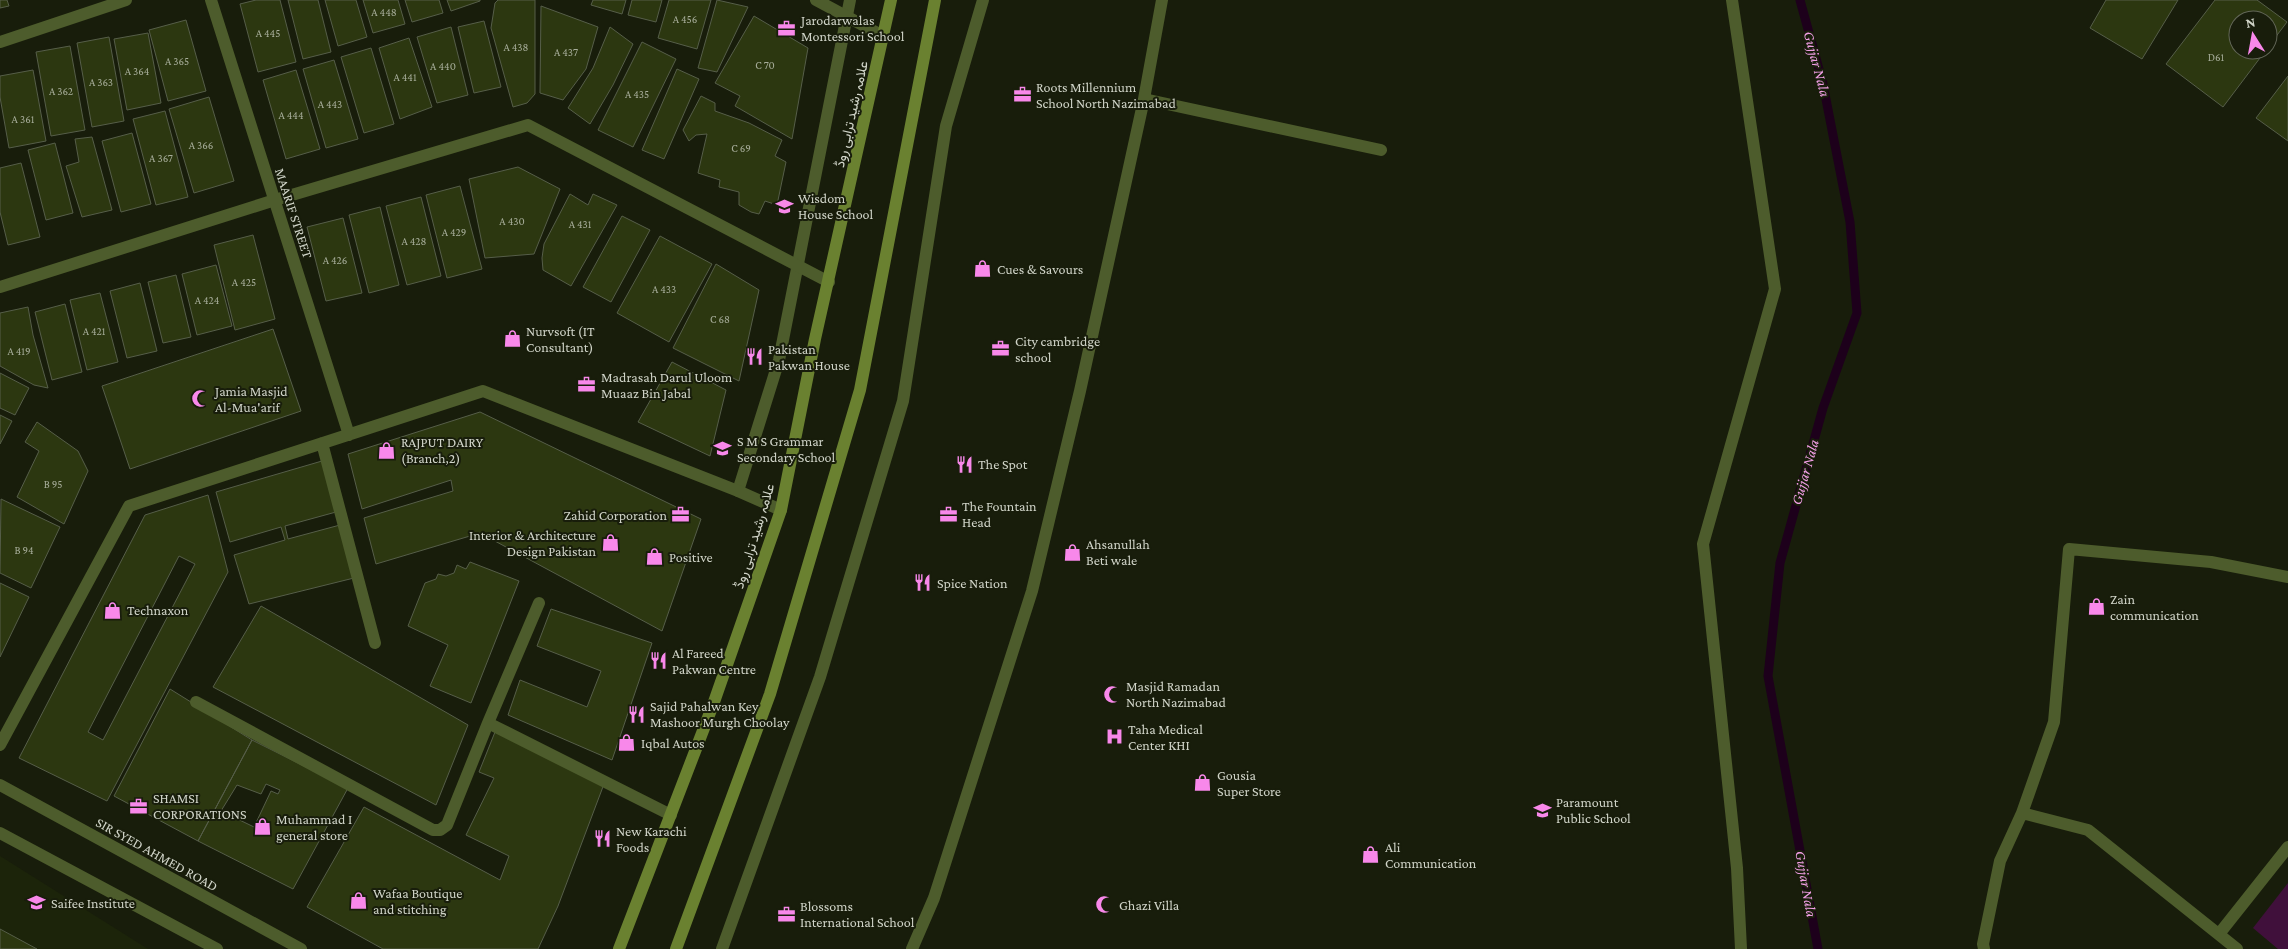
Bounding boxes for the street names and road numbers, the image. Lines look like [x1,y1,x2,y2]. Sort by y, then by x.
street label: علامہ رشید ترابی روڈ [831,59,872,169]
street label: MAARIF STREET [272,166,316,260]
street label: علامہ رشید ترابی روڈ [730,482,779,591]
street label: SIR SYED AHMED ROAD [93,814,221,894]

